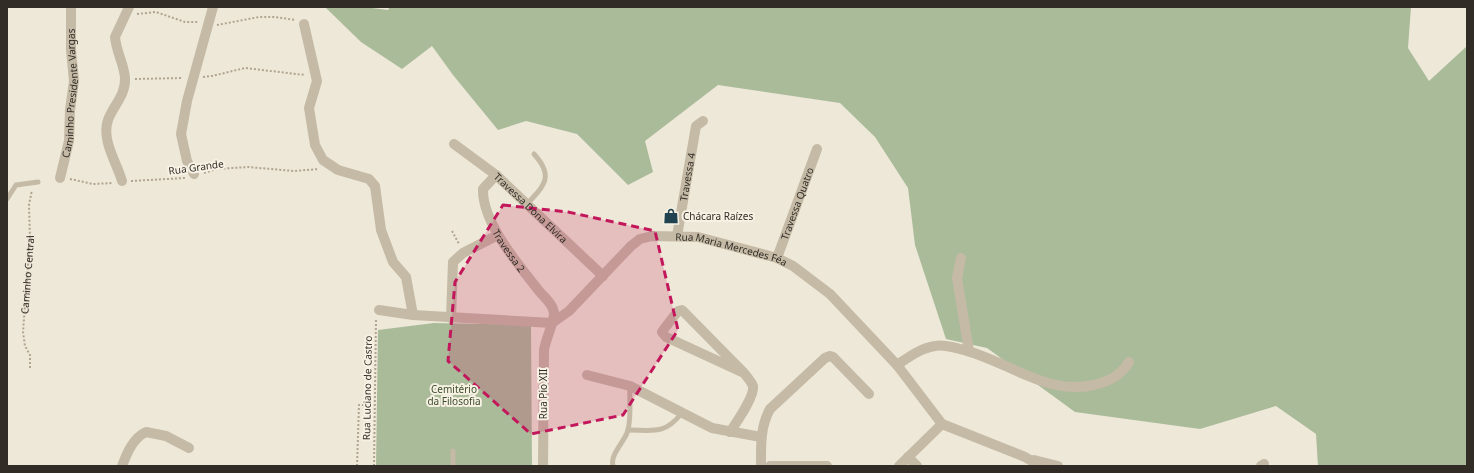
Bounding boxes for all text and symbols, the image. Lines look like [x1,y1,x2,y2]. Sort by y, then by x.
street label: Caminho Presidente Vargas [58,28,81,159]
street label: Travessa 4 [676,151,698,202]
street label: Rua Grande [168,156,225,178]
street label: Travessa Quatro [777,165,817,242]
street label: Travessa Dona Elvira [491,170,571,246]
shop icon: Chácara Raízes [662,207,680,225]
place label: Chácara Raízes [683,209,753,223]
street label: Travessa 2 [489,227,529,275]
street label: Rua Maria Mercedes Féa [675,230,790,269]
street label: Caminho Central [17,235,37,314]
street label: Rua Luciano de Castro [359,336,375,440]
street label: Rua Pio XII [536,369,550,419]
park label: Cemitério da Filosofia [427,382,481,408]

